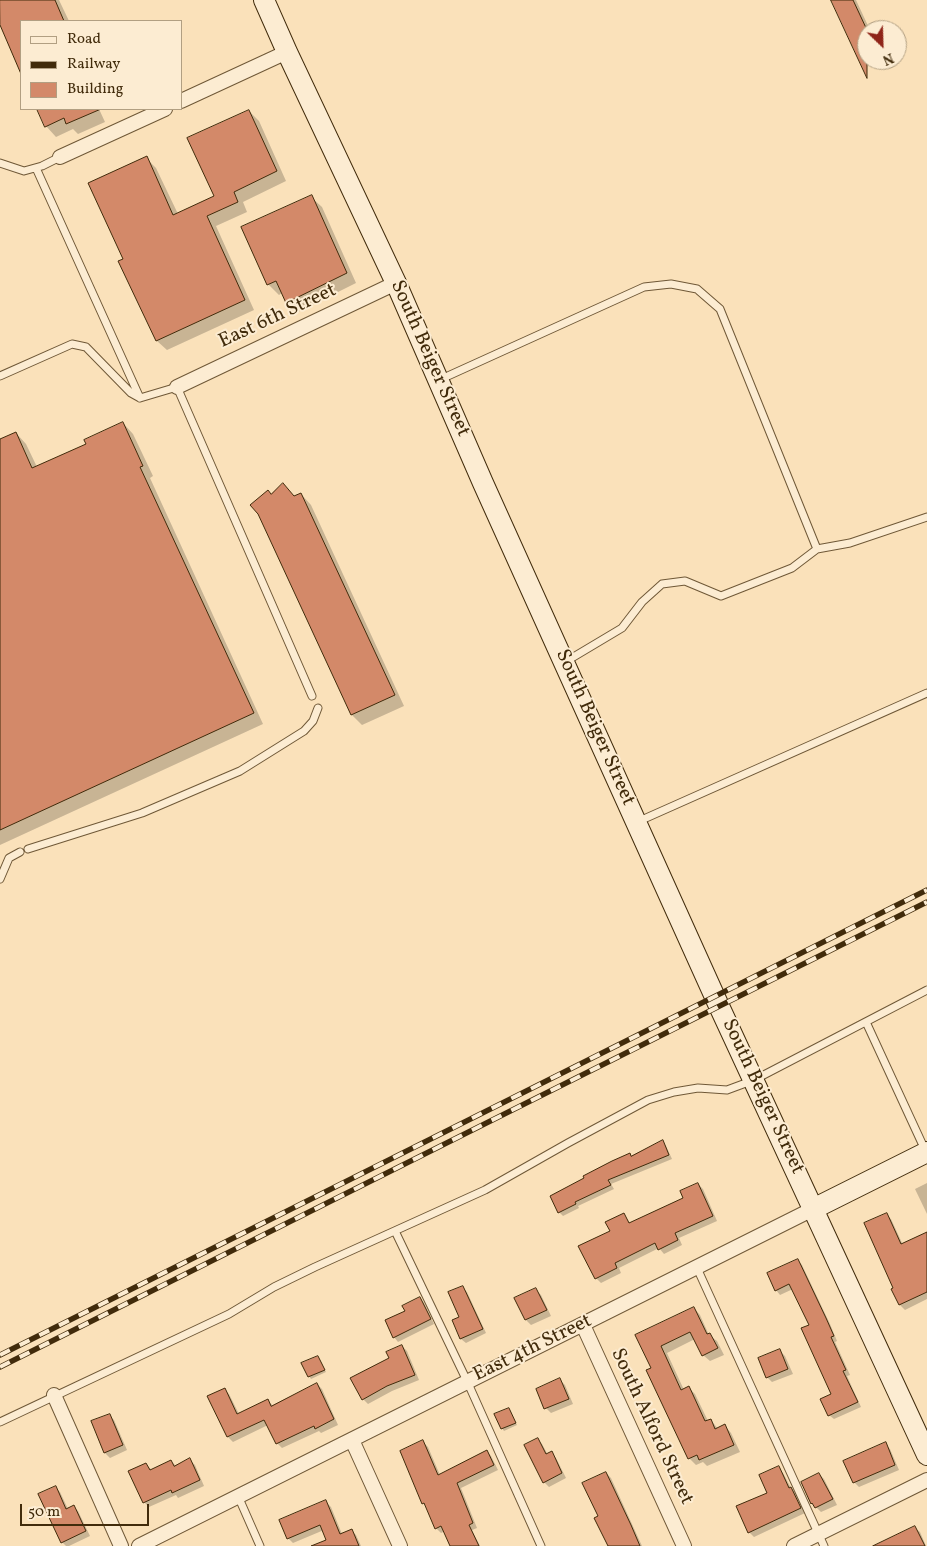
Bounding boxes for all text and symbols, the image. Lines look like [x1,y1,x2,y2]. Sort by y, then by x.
legend [20,20,182,110]
north arrow [857,20,907,70]
text: Road [67,29,101,50]
text: N [879,47,896,69]
text: Railway [67,54,120,75]
text: Building [67,79,123,100]
street label: South Beiger Street [384,277,474,441]
street label: East 6th Street [215,279,341,355]
street label: South Beiger Street [549,646,639,810]
street label: South Beiger Street [716,1016,808,1178]
street label: East 4th Street [470,1310,596,1388]
street label: South Alford Street [604,1345,698,1509]
scale bar [22,1494,151,1526]
text: 50 m [28,1502,60,1523]

